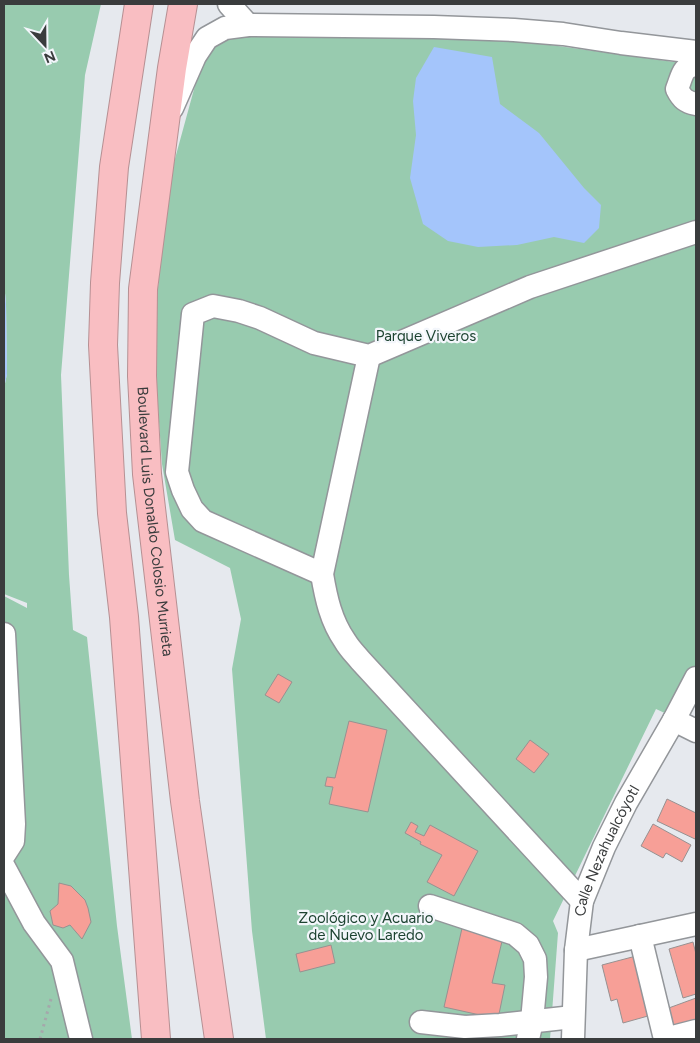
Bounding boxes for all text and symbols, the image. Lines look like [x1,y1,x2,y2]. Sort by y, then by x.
north arrow [20,20,70,70]
text: N [41,47,58,66]
park label: Parque Viveros [376,327,476,345]
street label: Boulevard Luis Donaldo Colosio Murrieta [134,386,177,657]
street label: Calle Nezahualcóyotl [571,782,643,917]
park label: Zoológico y Acuario de Nuevo Laredo [299,909,434,944]

